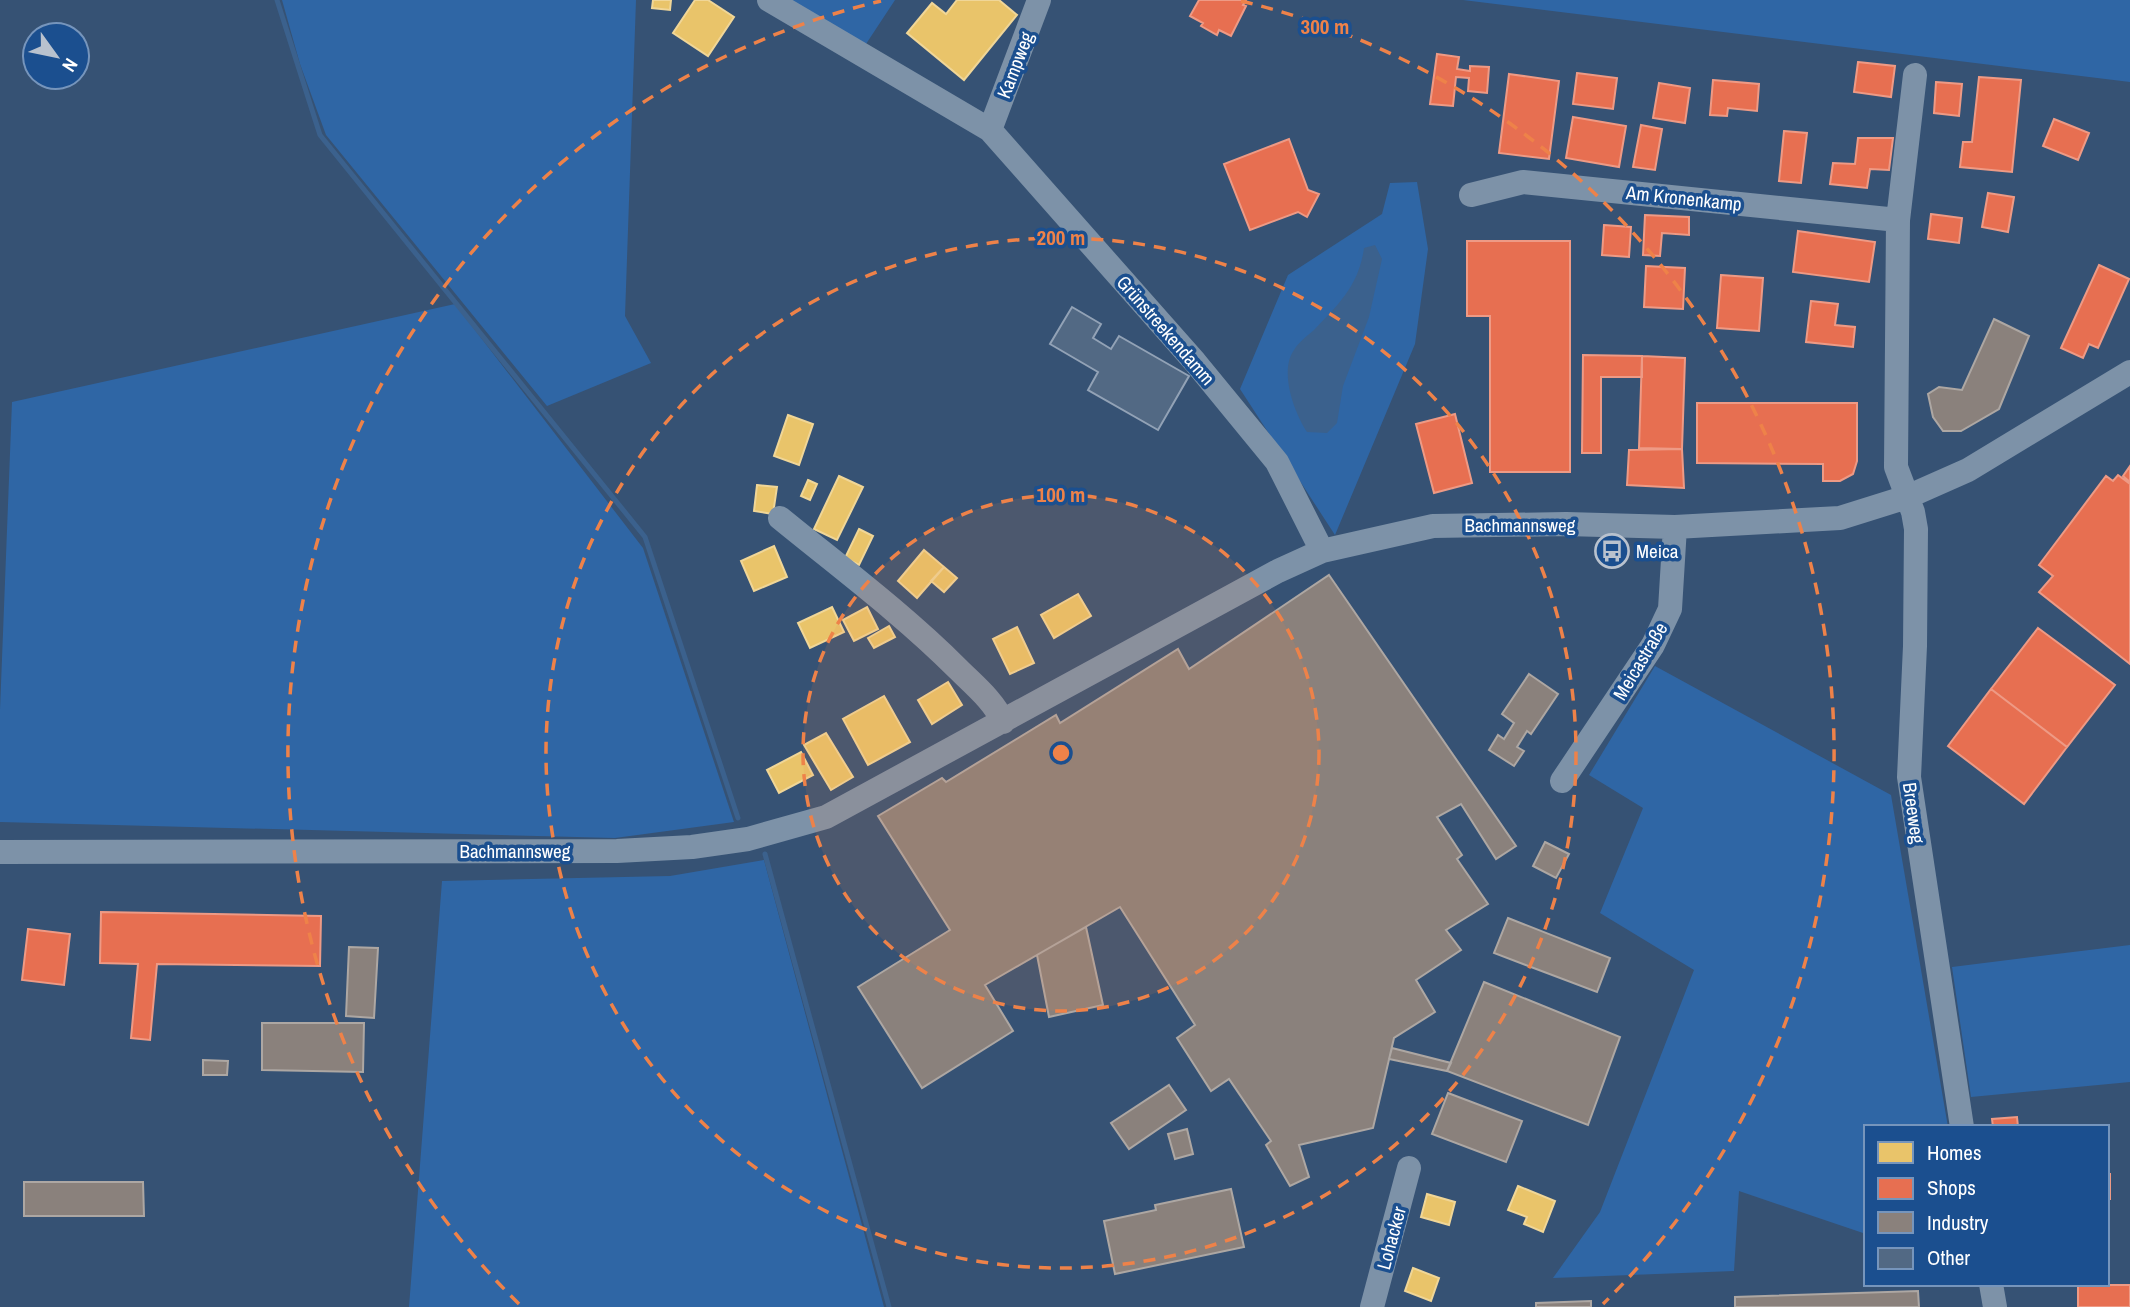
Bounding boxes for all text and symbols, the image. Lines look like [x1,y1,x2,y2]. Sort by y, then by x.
text: 300 m [1301,12,1349,41]
north arrow [21,21,91,91]
street label: Kampweg [990,28,1040,102]
text: N [56,53,84,77]
street label: Am Kronenkamp [1624,179,1743,217]
text: 200 m [1037,223,1085,252]
street label: Grünstreekendamm [1111,270,1221,390]
text: 100 m [1037,480,1085,509]
street label: Bachmannsweg [1465,512,1576,538]
bus stop icon: Meica [1593,532,1631,570]
place label: Meica [1636,538,1679,564]
street label: Meicastraße [1607,617,1673,705]
centre of rings [1049,741,1073,765]
street label: Breeweg [1897,781,1931,846]
street label: Bachmannsweg [460,838,571,864]
legend [1864,1125,2109,1286]
text: Homes [1927,1138,1982,1167]
text: Shops [1927,1173,1976,1202]
street label: Lohacker [1370,1203,1412,1272]
text: Industry [1927,1208,1989,1237]
text: Other [1927,1243,1970,1272]

